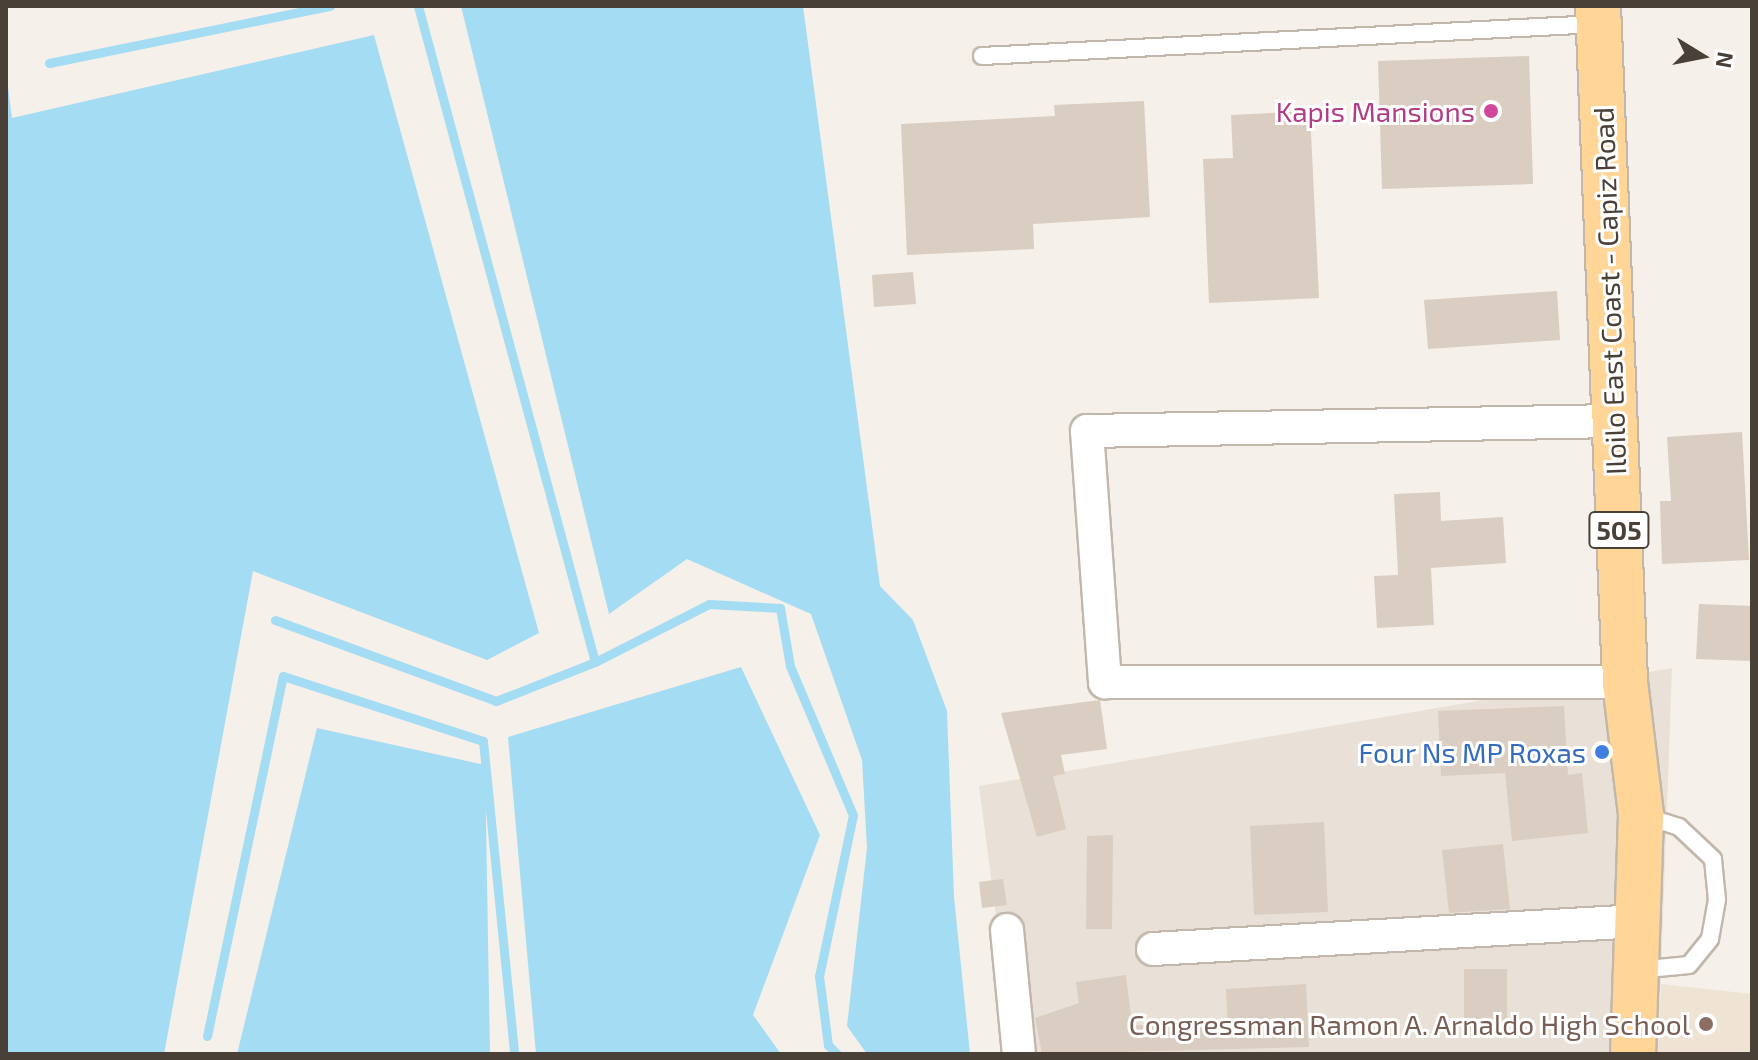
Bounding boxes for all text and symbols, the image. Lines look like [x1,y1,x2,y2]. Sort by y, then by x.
north arrow [1662,16,1742,96]
text: N [1711,50,1740,70]
place label: Kapis Mansions [1276,94,1475,128]
marker: Kapis Mansions [1482,102,1500,120]
street label: Iloilo East Coast - Capiz Road [1586,107,1632,475]
road number: 505 [1587,508,1651,552]
place label: Four Ns MP Roxas [1357,735,1586,769]
marker: Four Ns MP Roxas [1593,743,1611,761]
place label: Congressman Ramon A. Arnaldo High School [1127,1007,1690,1041]
marker: Congressman Ramon A. Arnaldo High School [1697,1015,1715,1033]

